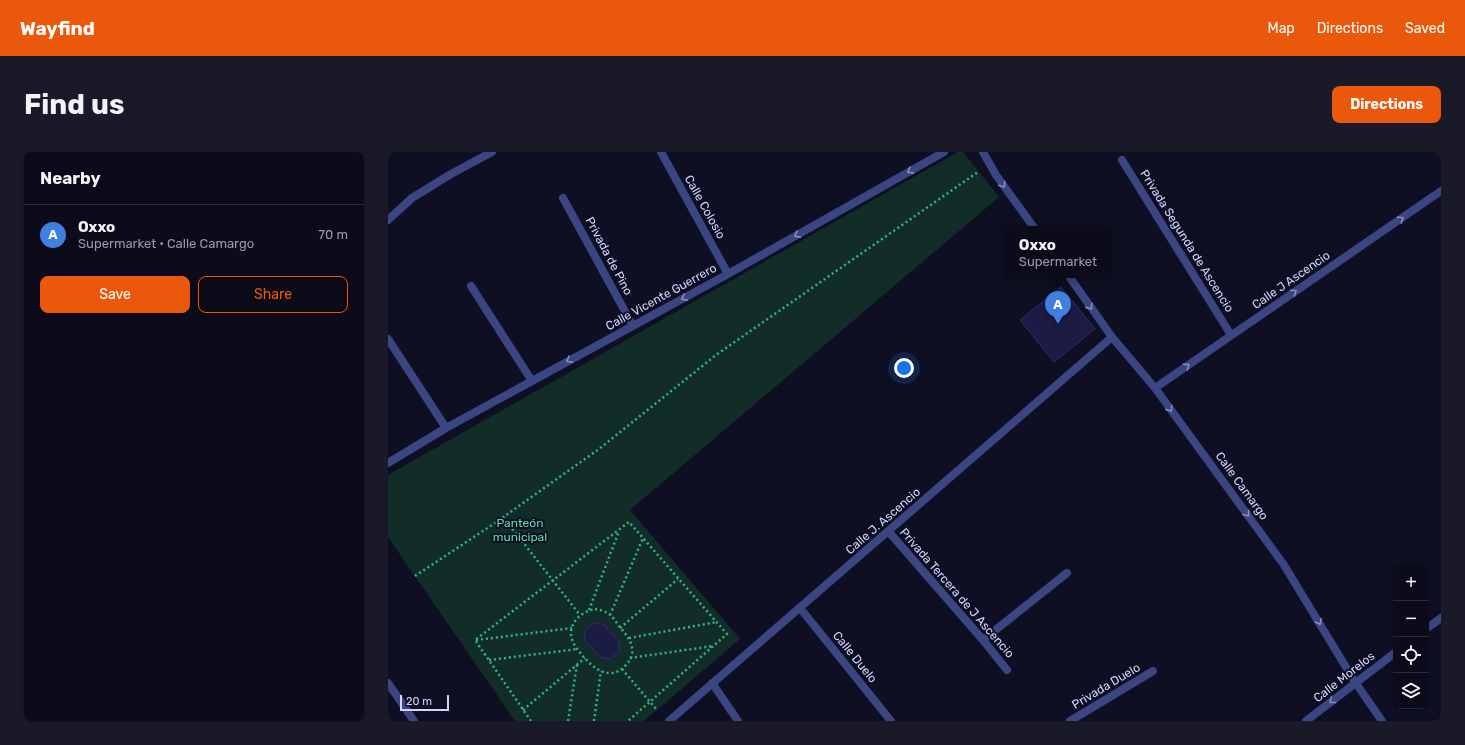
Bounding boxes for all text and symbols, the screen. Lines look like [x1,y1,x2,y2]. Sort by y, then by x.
text: Wayfind [20,17,95,40]
text: Map [1268,20,1295,37]
text: Directions [1317,20,1383,37]
text: Saved [1405,20,1445,37]
button: Directions [1332,86,1441,123]
text: Find us [24,88,124,121]
one-way arrow [907,167,914,174]
street label: Privada Segunda de Ascencio [1137,167,1237,315]
text: Nearby [40,168,101,188]
street label: Calle Colosio [682,173,728,241]
one-way arrow [998,181,1006,188]
street label: Privada de Pino [583,215,636,298]
one-way arrow [1397,216,1404,224]
text: Oxxo [78,218,115,236]
popup [1004,226,1112,278]
text: A [48,227,58,242]
text: 70 m [318,227,348,242]
one-way arrow [794,230,801,238]
text: Supermarket · Calle Camargo [78,236,254,251]
text: Oxxo [1019,236,1056,254]
street label: Calle J Ascencio [1249,248,1333,312]
text: Supermarket [1019,254,1097,269]
street label: Calle Vicente Guerrero [603,261,719,333]
button: Save [40,276,190,313]
button: Share [198,276,348,313]
one-way arrow [1290,289,1297,297]
pin: A [1045,291,1071,324]
one-way arrow [680,294,688,301]
one-way arrow [1085,302,1092,309]
one-way arrow [566,356,574,363]
your location [894,358,914,378]
one-way arrow [1183,363,1190,371]
one-way arrow [1165,405,1172,412]
street label: Calle Camargo [1213,449,1271,523]
street label: Calle J. Ascencio [843,485,923,557]
one-way arrow [1242,510,1250,517]
park label: Panteón municipal [493,516,547,544]
street label: Privada Tercera de J Ascencio [897,525,1017,661]
map controls [1393,565,1429,709]
button: + [1393,565,1429,601]
button: − [1393,601,1429,637]
one-way arrow [1315,618,1322,625]
street label: Calle Duelo [830,628,880,686]
button: locate [1393,637,1429,673]
street label: Calle Morelos [1311,649,1377,705]
street label: Privada Duelo [1069,660,1143,712]
button: layers [1393,673,1429,709]
scale bar [400,693,449,712]
text: 20 m [406,695,432,708]
one-way arrow [1329,696,1336,703]

